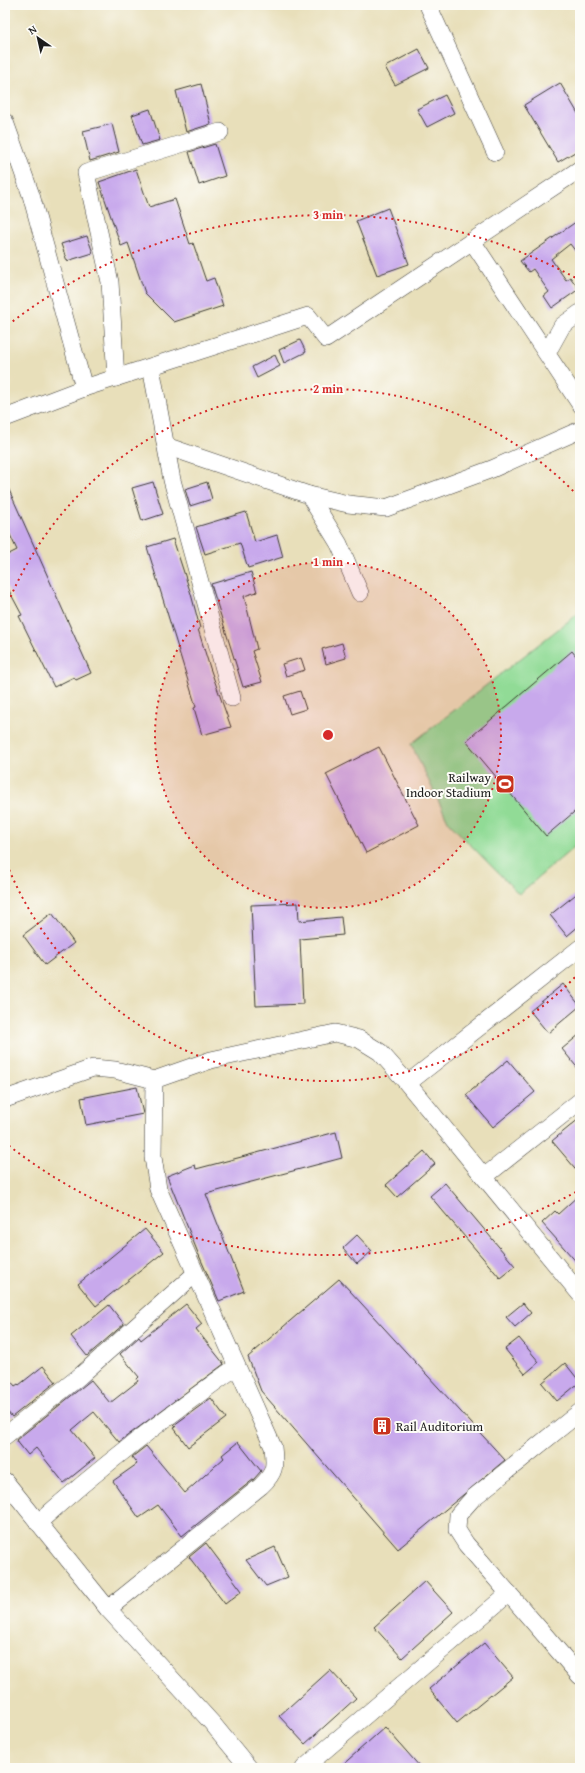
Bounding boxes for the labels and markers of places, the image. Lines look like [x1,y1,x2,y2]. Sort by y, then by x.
centre of rings [321,728,335,742]
place label: Railway Indoor Stadium [406,768,492,802]
sports icon: Railway Indoor Stadium [494,773,516,795]
building icon: Rail Auditorium [371,1415,393,1437]
place label: Rail Auditorium [396,1417,484,1436]

